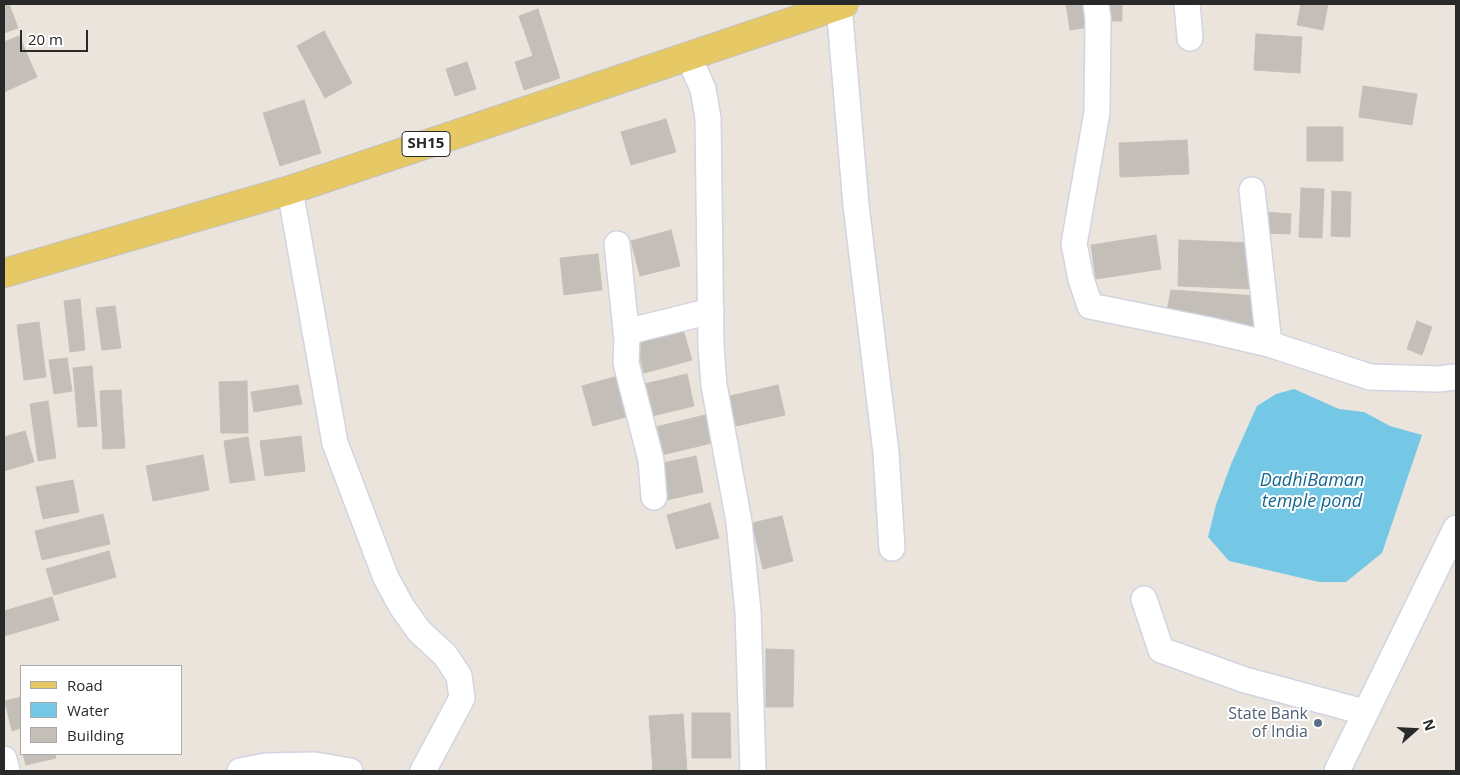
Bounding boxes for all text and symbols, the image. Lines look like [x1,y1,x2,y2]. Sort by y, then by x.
scale bar [22,20,90,52]
text: 20 m [28,29,63,49]
road number: SH15 [402,132,450,156]
water label: DadhiBaman temple pond [1260,470,1364,512]
legend [20,665,182,755]
text: Road [67,675,103,695]
text: Water [67,700,109,720]
place label: State Bank of India [1228,704,1308,742]
north arrow [1390,705,1440,755]
text: N [1419,716,1440,733]
marker: State Bank of India [1312,717,1324,729]
text: Building [67,725,124,745]

